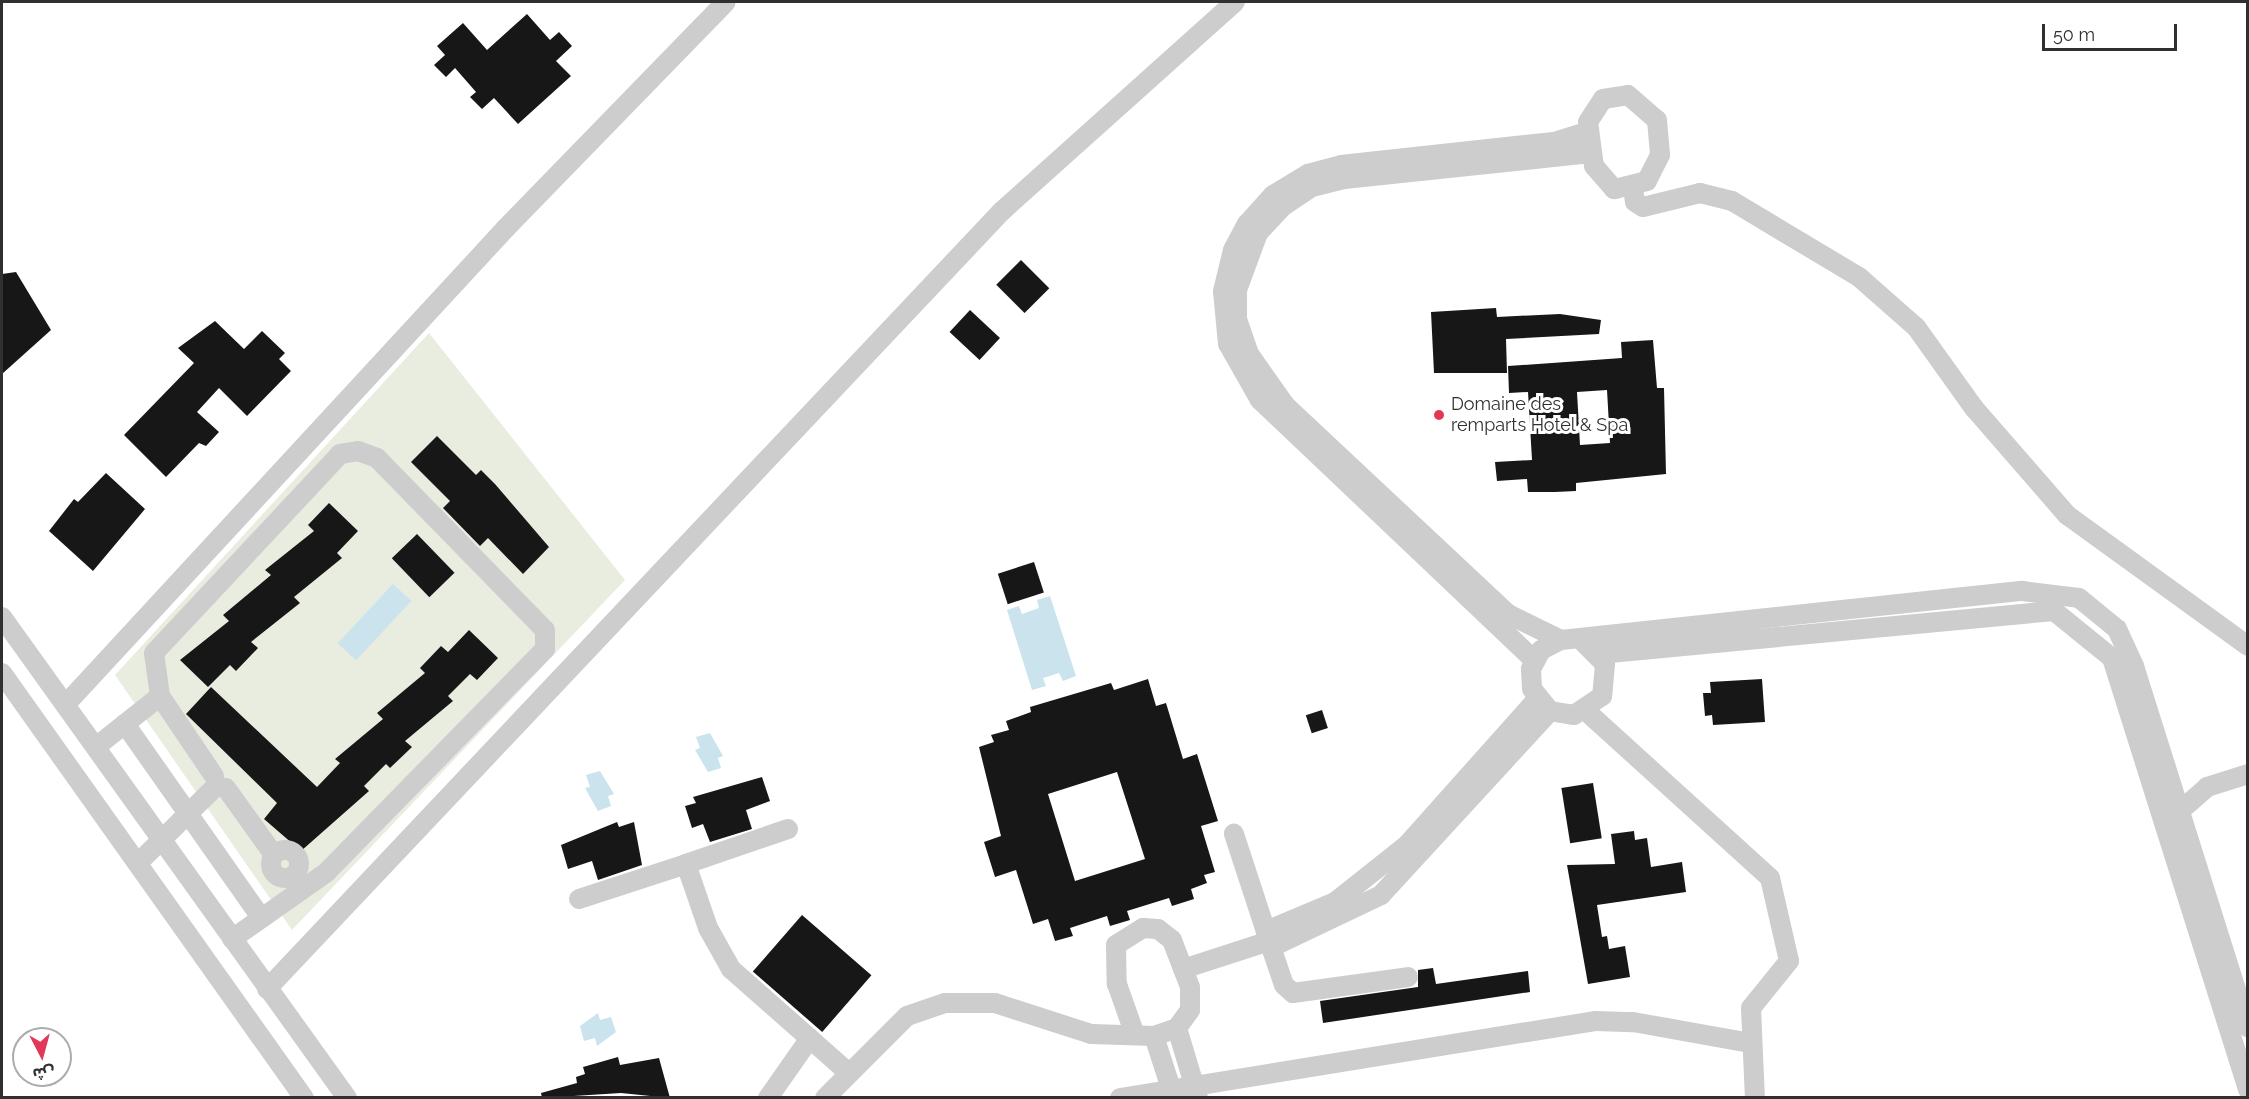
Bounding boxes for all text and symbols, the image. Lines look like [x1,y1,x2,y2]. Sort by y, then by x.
scale bar [2045,12,2180,50]
text: 50 m [2053,24,2095,45]
place label: Domaine des remparts Hotel & Spa [1451,394,1629,436]
marker: Domaine des remparts Hotel & Spa [1432,408,1446,422]
north arrow [12,1027,72,1087]
text: ش [32,1063,56,1084]

